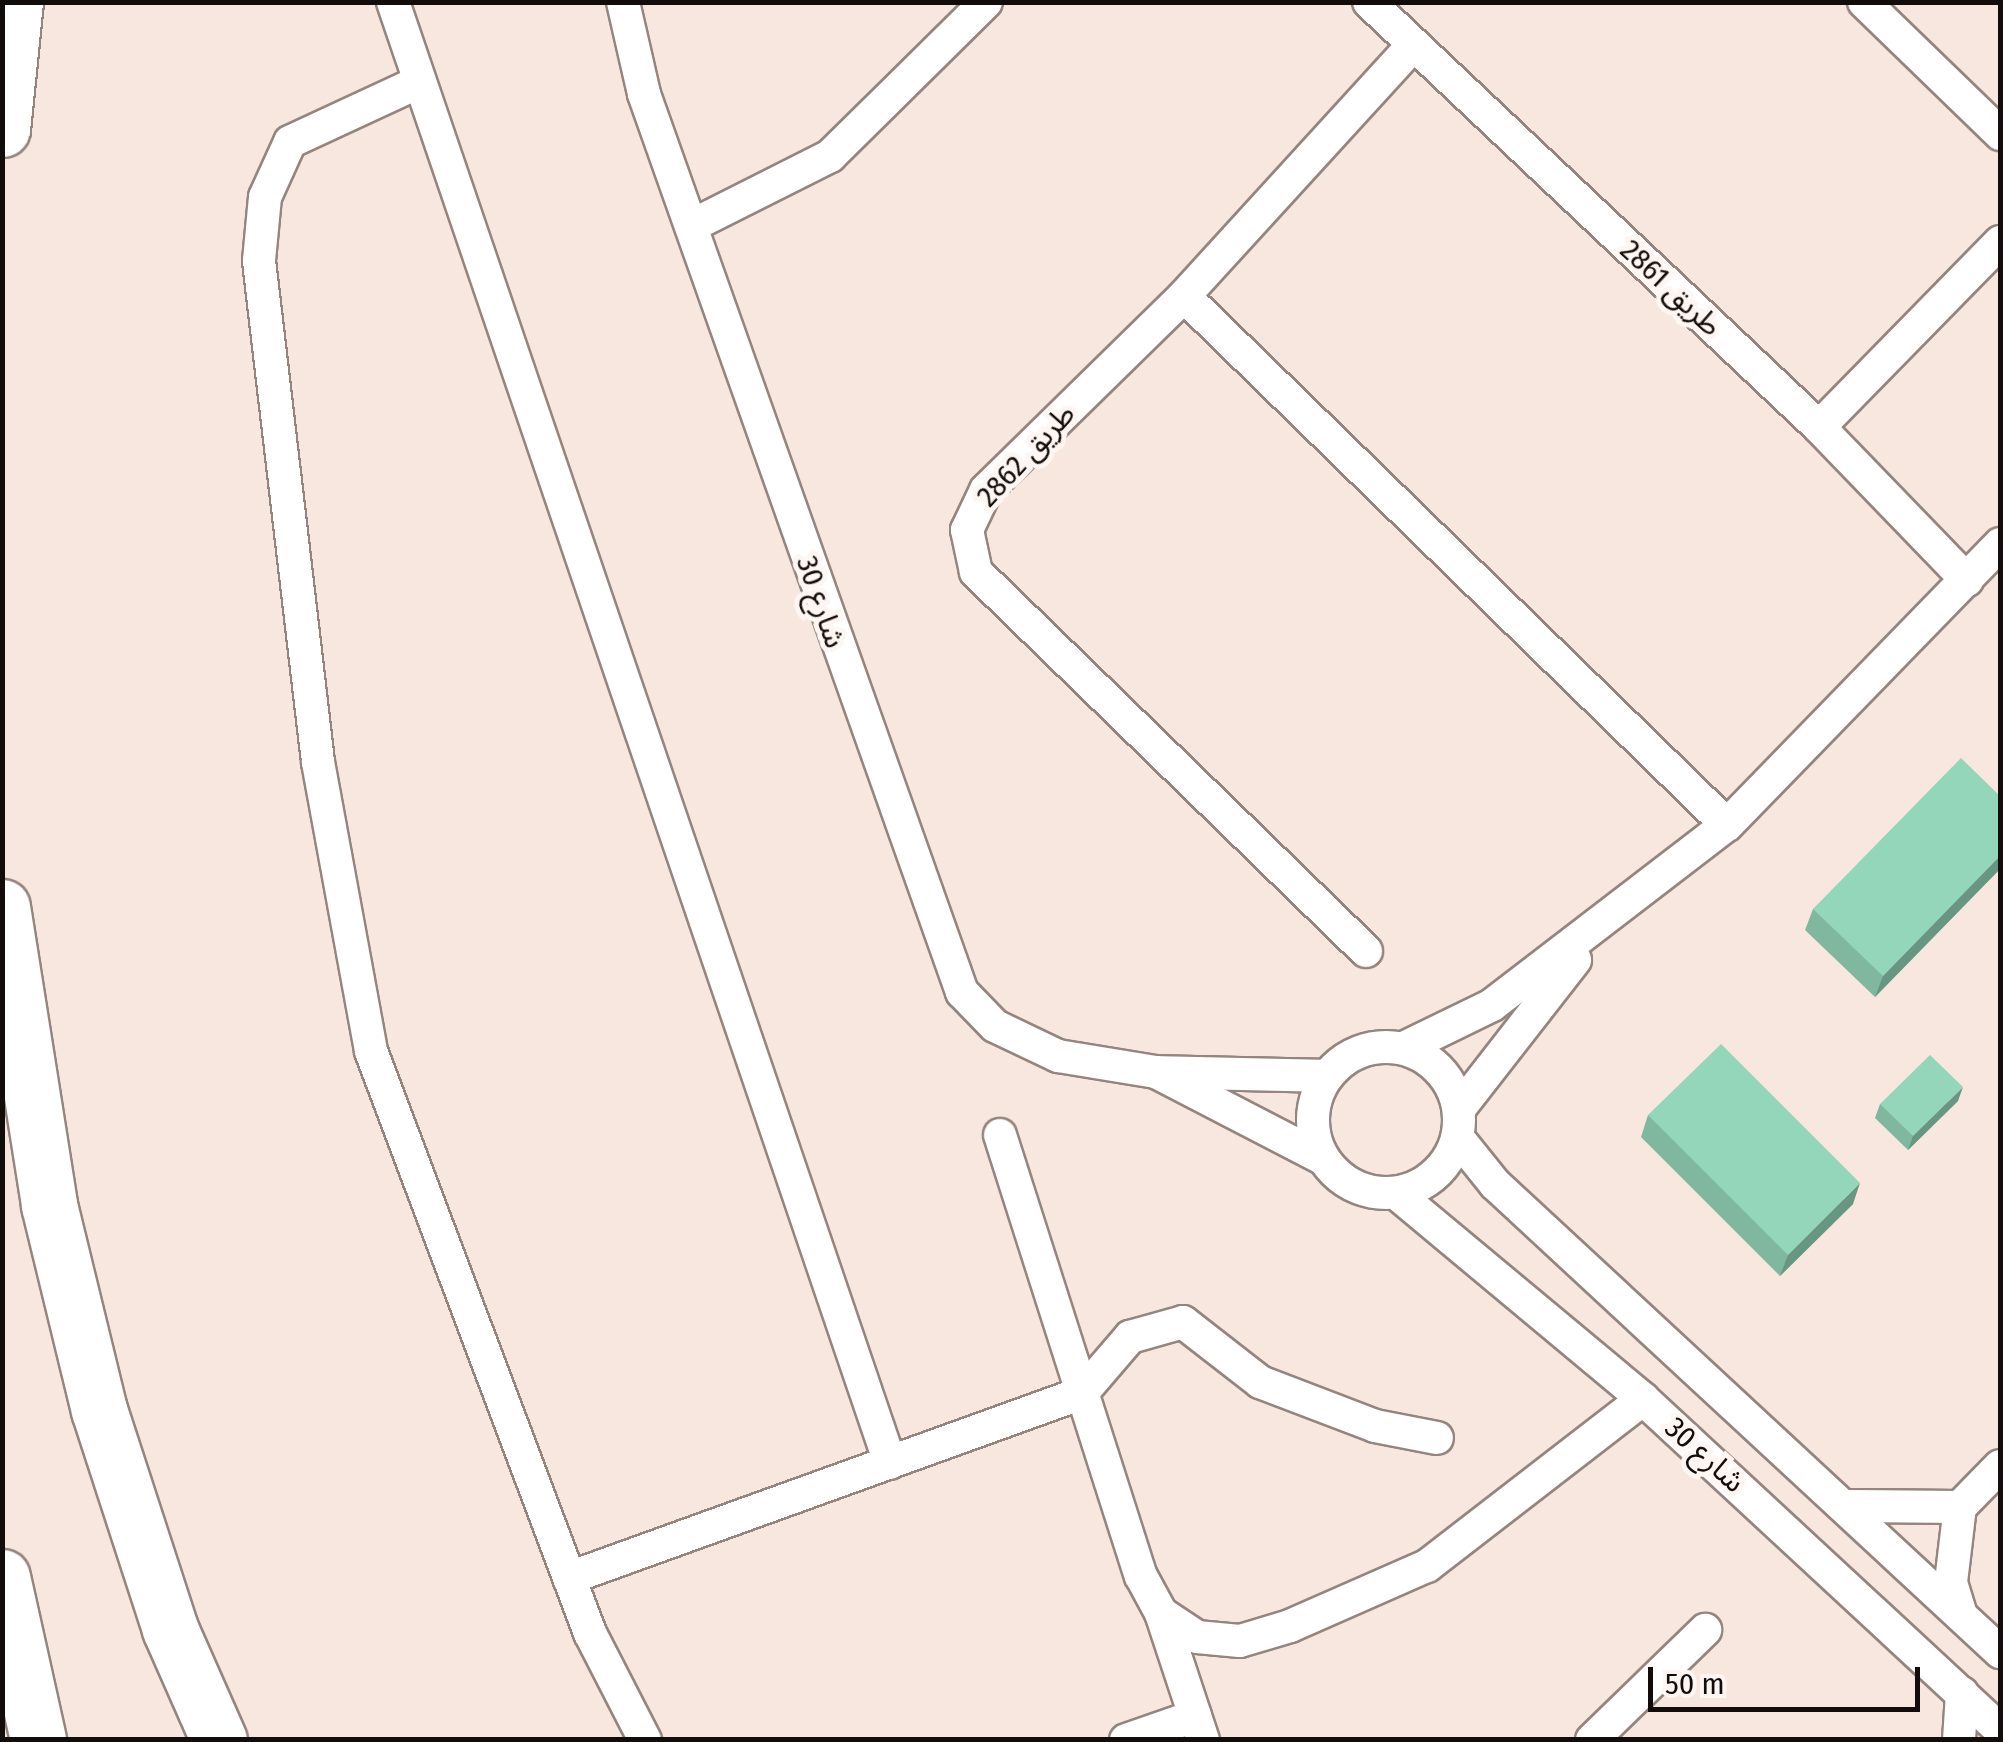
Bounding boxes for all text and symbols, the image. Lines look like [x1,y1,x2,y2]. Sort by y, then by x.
street label: طريق 2861 [1613,232,1729,344]
street label: طريق 2862 [969,396,1083,514]
street label: شارع 30 [789,551,853,653]
street label: شارع 30 [1658,1410,1752,1500]
scale bar [1653,1647,1926,1709]
text: 50 m [1665,1666,1725,1702]

